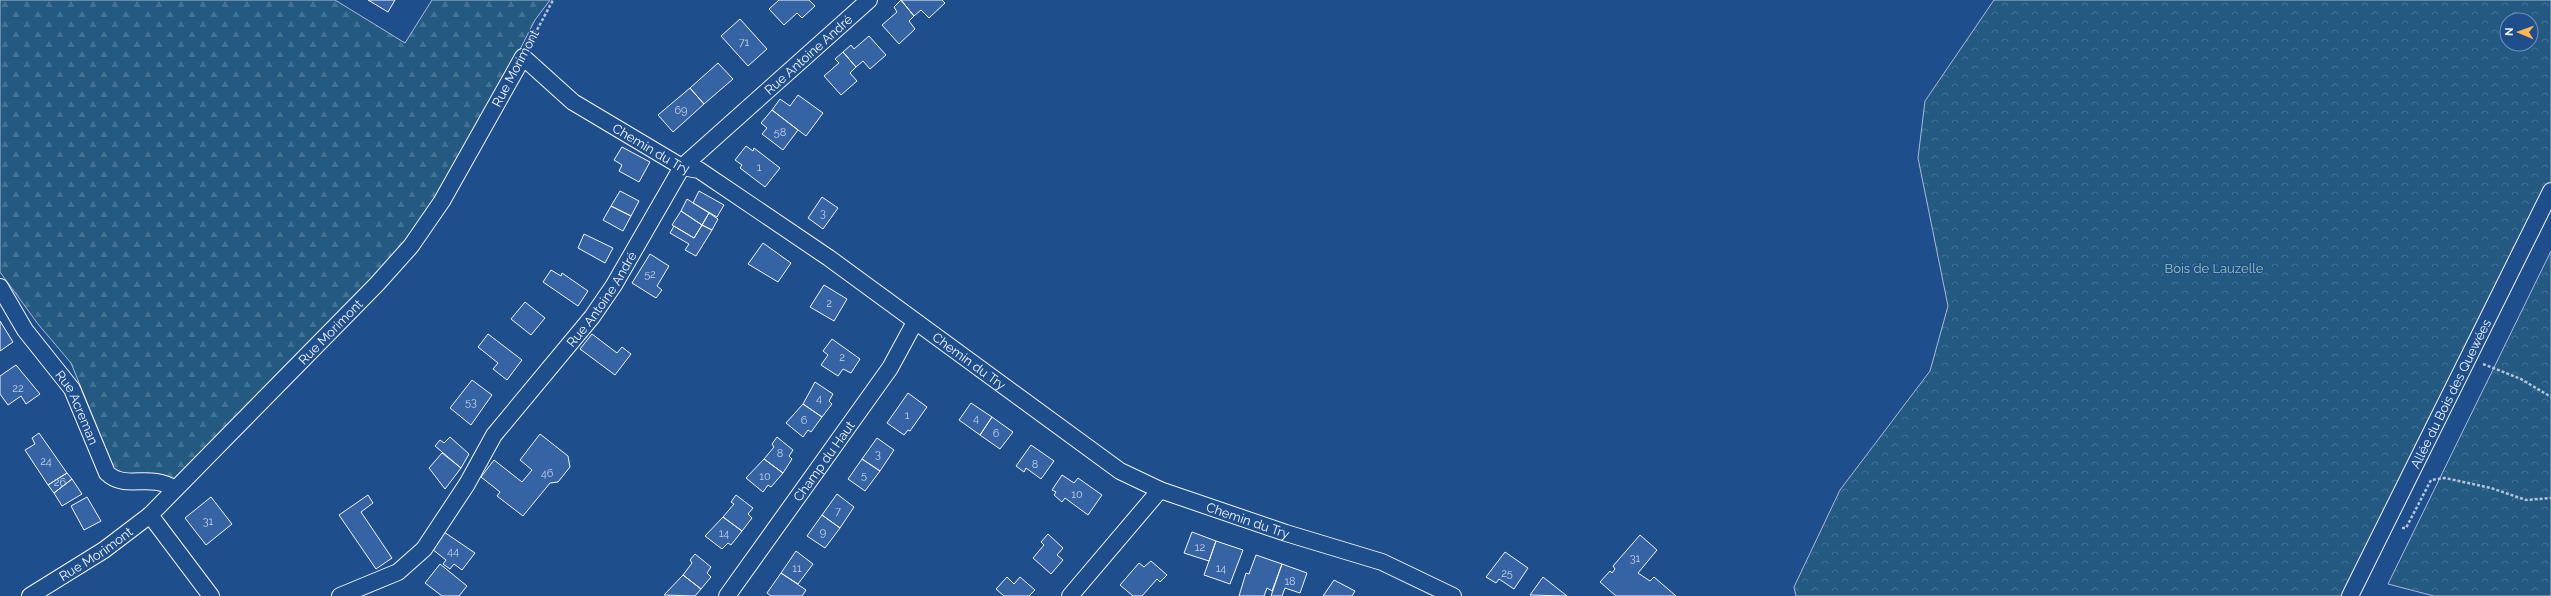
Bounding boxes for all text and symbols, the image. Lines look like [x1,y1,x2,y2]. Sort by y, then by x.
street label: Rue Antoine André [762,11,856,98]
north arrow [2499,12,2539,52]
street label: Rue Morimont [489,27,542,109]
text: N [2503,27,2516,36]
house number: 71 [739,36,750,49]
house number: 69 [674,104,688,117]
street label: Chemin du Try [610,120,691,176]
house number: 58 [774,126,786,139]
house number: 1 [757,161,762,174]
house number: 3 [820,207,826,220]
street label: Rue Antoine André [564,249,640,350]
park label: Bois de Lauzelle [2165,261,2264,276]
house number: 52 [644,268,656,281]
street label: Rue Morimont [295,296,366,368]
house number: 2 [826,297,832,310]
street label: Allée du Bois des Quewées [2408,317,2494,471]
street label: Chemin du Try [929,329,1009,393]
house number: 2 [839,351,845,364]
street label: Rue Acreman [52,368,101,447]
house number: 22 [12,382,24,395]
house number: 4 [816,392,822,405]
house number: 53 [465,396,477,409]
house number: 1 [905,409,910,422]
house number: 4 [973,412,979,425]
house number: 6 [801,414,808,427]
street label: Champ du Haut [790,418,858,504]
house number: 6 [993,427,1000,440]
house number: 8 [777,447,783,460]
house number: 3 [875,448,881,461]
house number: 24 [40,455,52,468]
house number: 8 [1032,458,1038,471]
house number: 46 [541,467,554,480]
house number: 5 [861,469,867,482]
house number: 10 [759,470,771,483]
house number: 26 [54,476,67,489]
house number: 10 [1071,488,1083,501]
street label: Chemin du Try [1204,499,1291,542]
house number: 7 [835,505,841,518]
house number: 31 [203,515,214,528]
street label: Rue Morimont [56,524,136,584]
house number: 9 [820,526,826,539]
house number: 14 [719,527,729,540]
house number: 12 [1195,541,1205,554]
house number: 44 [447,545,459,558]
house number: 31 [1630,552,1641,565]
house number: 11 [792,562,802,575]
house number: 14 [1216,562,1226,575]
house number: 25 [1501,567,1513,580]
house number: 18 [1284,575,1296,588]

